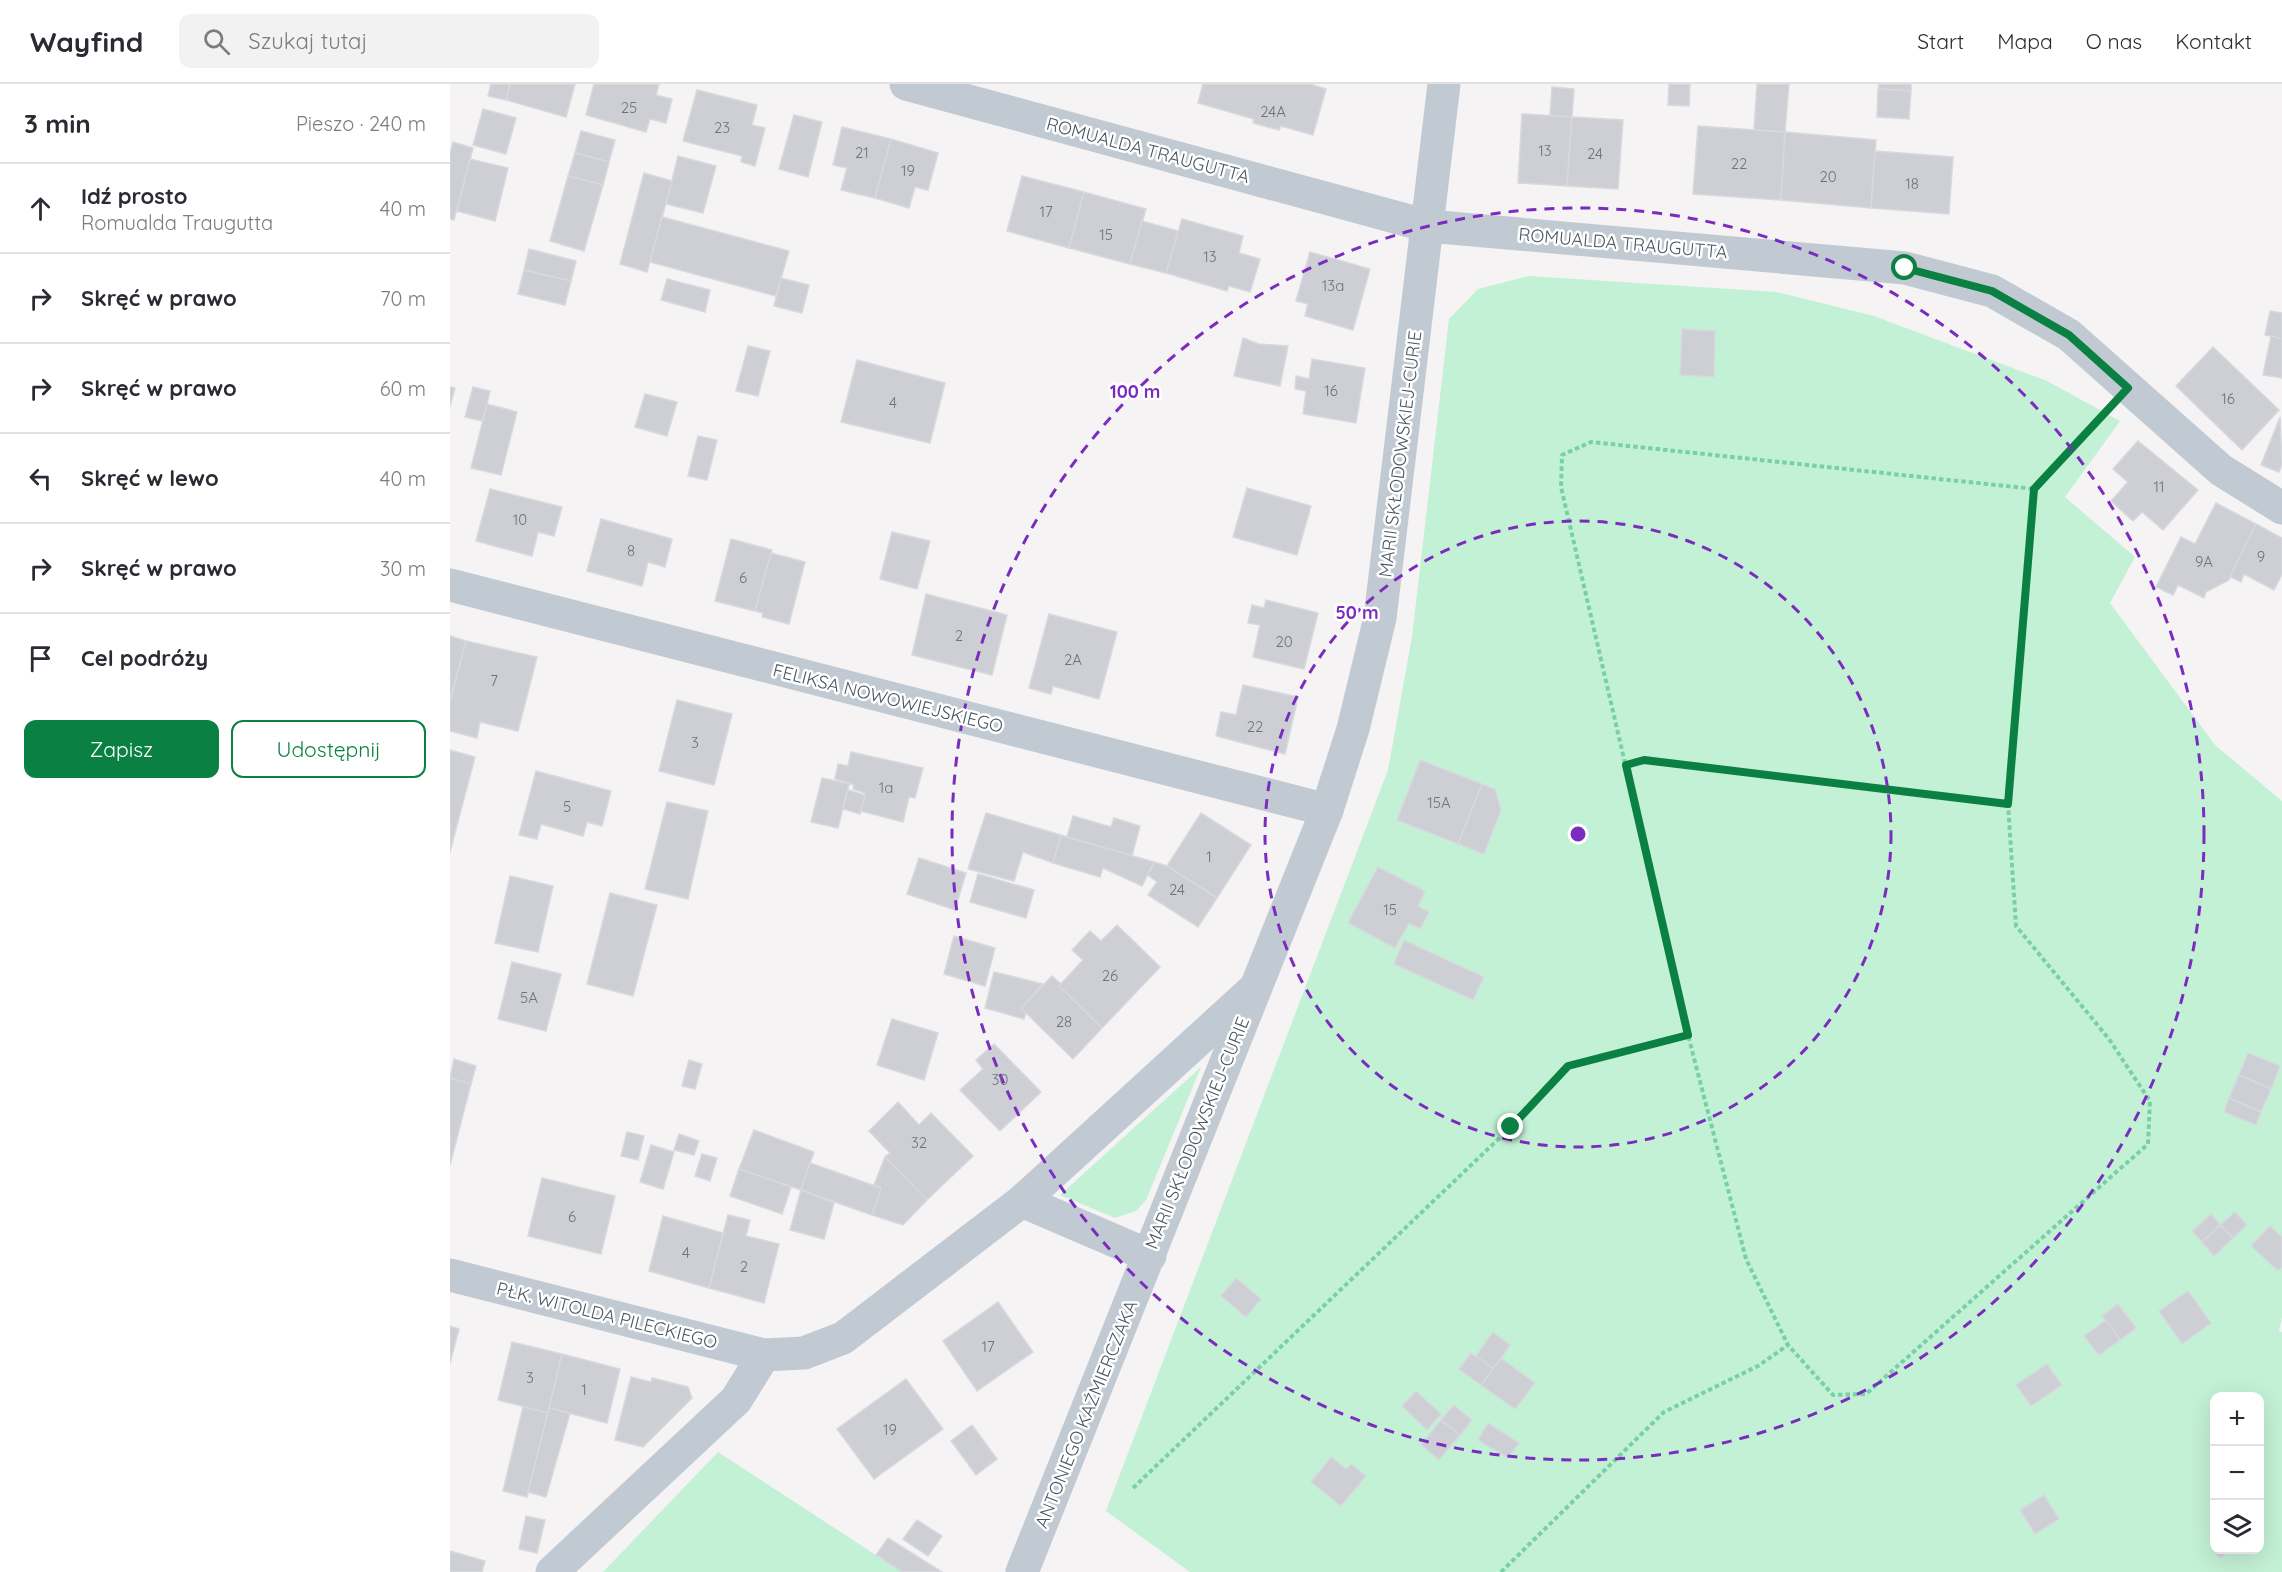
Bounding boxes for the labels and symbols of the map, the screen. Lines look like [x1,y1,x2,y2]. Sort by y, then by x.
house number: 25 [621,98,637,117]
house number: 24A [1260,102,1286,121]
street label: ROMUALDA TRAUGUTTA [1044,112,1252,188]
house number: 23 [714,118,730,137]
house number: 13 [1538,141,1552,160]
house number: 21 [855,143,869,162]
house number: 24 [1587,144,1603,163]
house number: 22 [1731,154,1747,173]
house number: 19 [901,161,915,180]
house number: 20 [1819,167,1837,186]
house number: 18 [1905,174,1919,193]
house number: 17 [1039,202,1053,221]
street label: ROMUALDA TRAUGUTTA [1518,222,1729,264]
house number: 15 [1099,225,1113,244]
house number: 13 [1203,247,1217,266]
route start [1891,254,1917,280]
house number: 13a [1322,276,1344,295]
street label: MARII SKŁODOWSKIEJ-CURIE [1373,329,1427,579]
text: 100 m [1110,380,1160,403]
house number: 16 [1324,381,1338,400]
house number: 16 [2221,389,2235,408]
house number: 4 [889,393,897,412]
house number: 11 [2153,477,2165,496]
house number: 10 [513,510,527,529]
house number: 8 [627,541,635,560]
house number: 9 [2257,547,2265,566]
house number: 9A [2195,552,2213,571]
house number: 6 [739,568,747,587]
text: 50 m [1335,601,1379,624]
house number: 2 [955,626,963,645]
house number: 20 [1275,632,1293,651]
house number: 2A [1064,650,1082,669]
street label: FELIKSA NOWOWIEJSKIEGO [771,658,1005,738]
house number: 7 [490,671,498,690]
house number: 22 [1247,717,1263,736]
house number: 3 [691,733,699,752]
house number: 1a [879,778,893,797]
house number: 15A [1427,793,1451,812]
house number: 5 [563,797,571,816]
centre of rings [1568,824,1588,844]
house number: 1 [1206,847,1212,866]
house number: 24 [1169,880,1185,899]
house number: 15 [1383,900,1397,919]
house number: 26 [1102,966,1118,985]
house number: 5A [520,988,538,1007]
house number: 28 [1056,1012,1072,1031]
street label: MARII SKŁODOWSKIEJ-CURIE [1140,1014,1254,1252]
house number: 30 [992,1070,1008,1089]
route end [1497,1113,1523,1139]
house number: 32 [911,1133,927,1152]
house number: 6 [568,1207,576,1226]
house number: 4 [682,1243,690,1262]
house number: 2 [740,1257,748,1276]
street label: PŁK. WITOLDA PILECKIEGO [494,1276,720,1354]
street label: ANTONIEGO KAŹMIERCZAKA [1030,1296,1142,1531]
house number: 17 [981,1337,995,1356]
house number: 3 [526,1368,534,1387]
house number: 1 [581,1380,587,1399]
house number: 19 [883,1420,897,1439]

